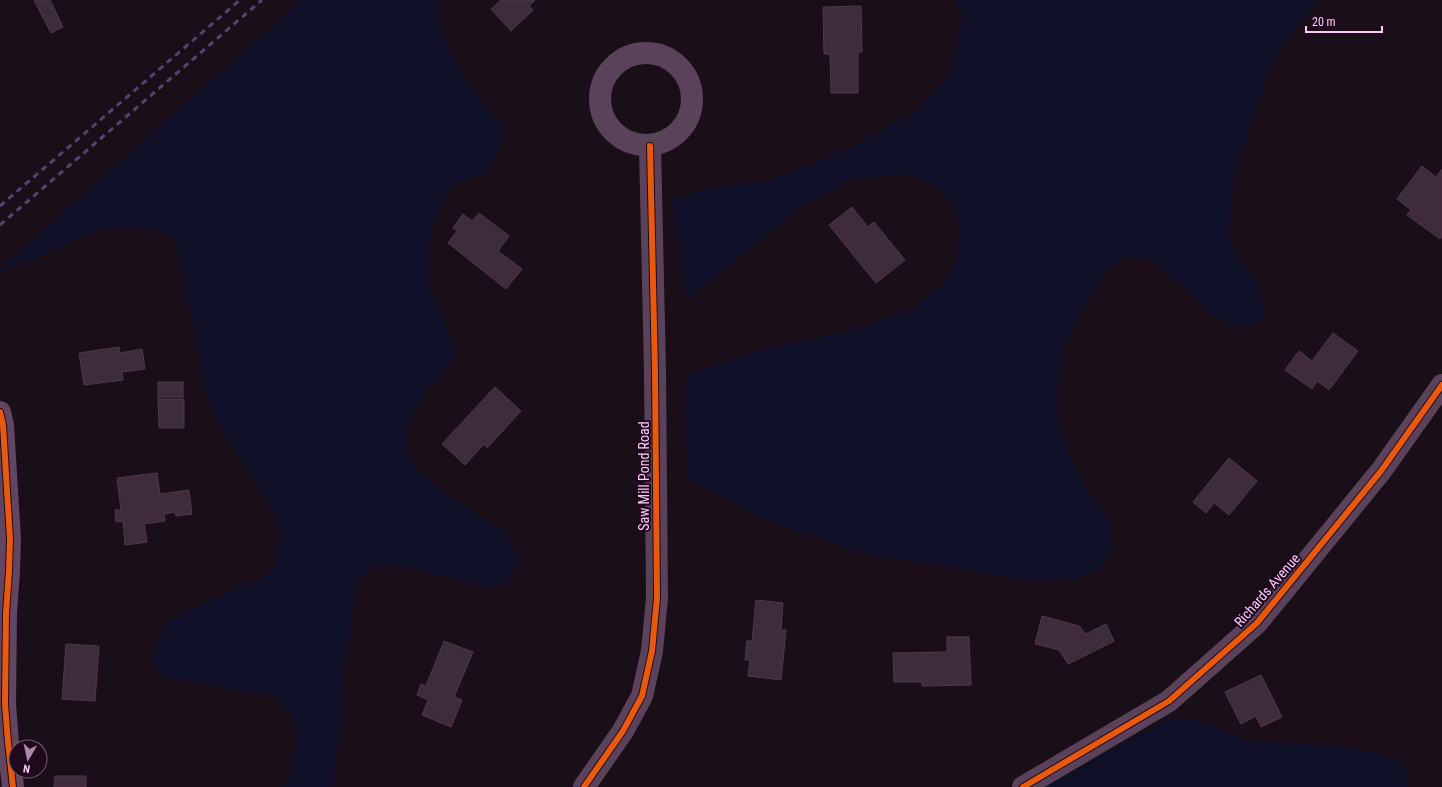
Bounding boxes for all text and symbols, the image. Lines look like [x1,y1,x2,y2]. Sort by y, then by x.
scale bar [1306,8,1382,34]
text: 20 m [1312,15,1336,29]
street label: Saw Mill Pond Road [636,421,652,531]
street label: Richards Avenue [1231,550,1303,630]
north arrow [8,739,48,779]
text: N [22,761,31,775]

